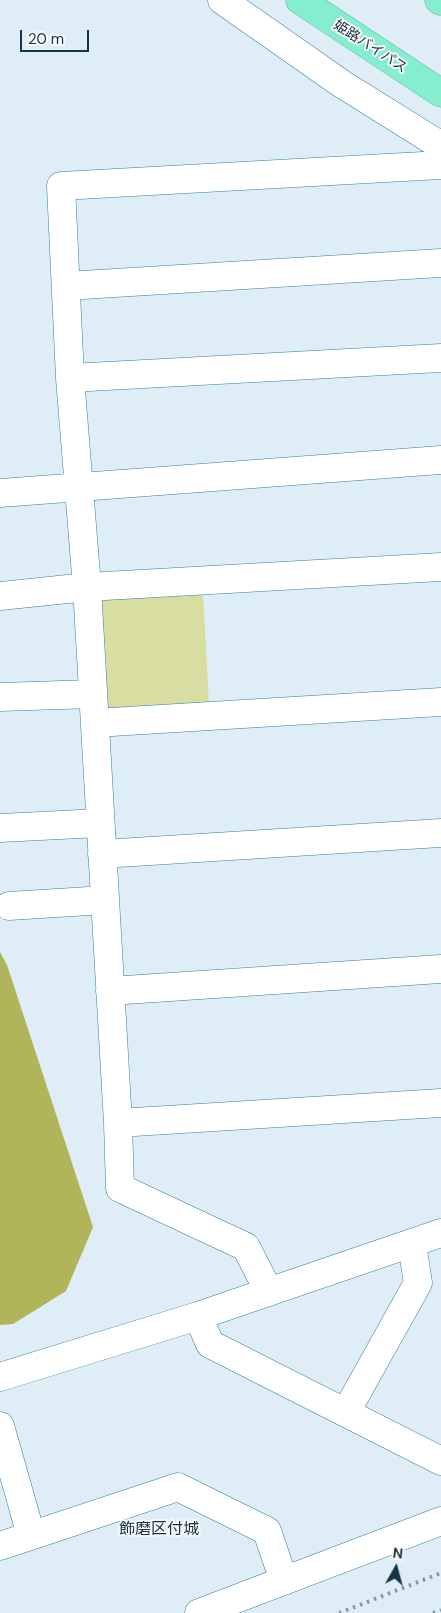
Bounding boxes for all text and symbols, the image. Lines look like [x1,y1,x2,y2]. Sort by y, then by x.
street label: 姫路バイパス [330,17,410,77]
scale bar [22,20,91,52]
text: 20 m [28,29,64,49]
district label: 飾磨区付城 [119,1520,199,1540]
north arrow [371,1543,421,1593]
text: N [392,1544,404,1563]

